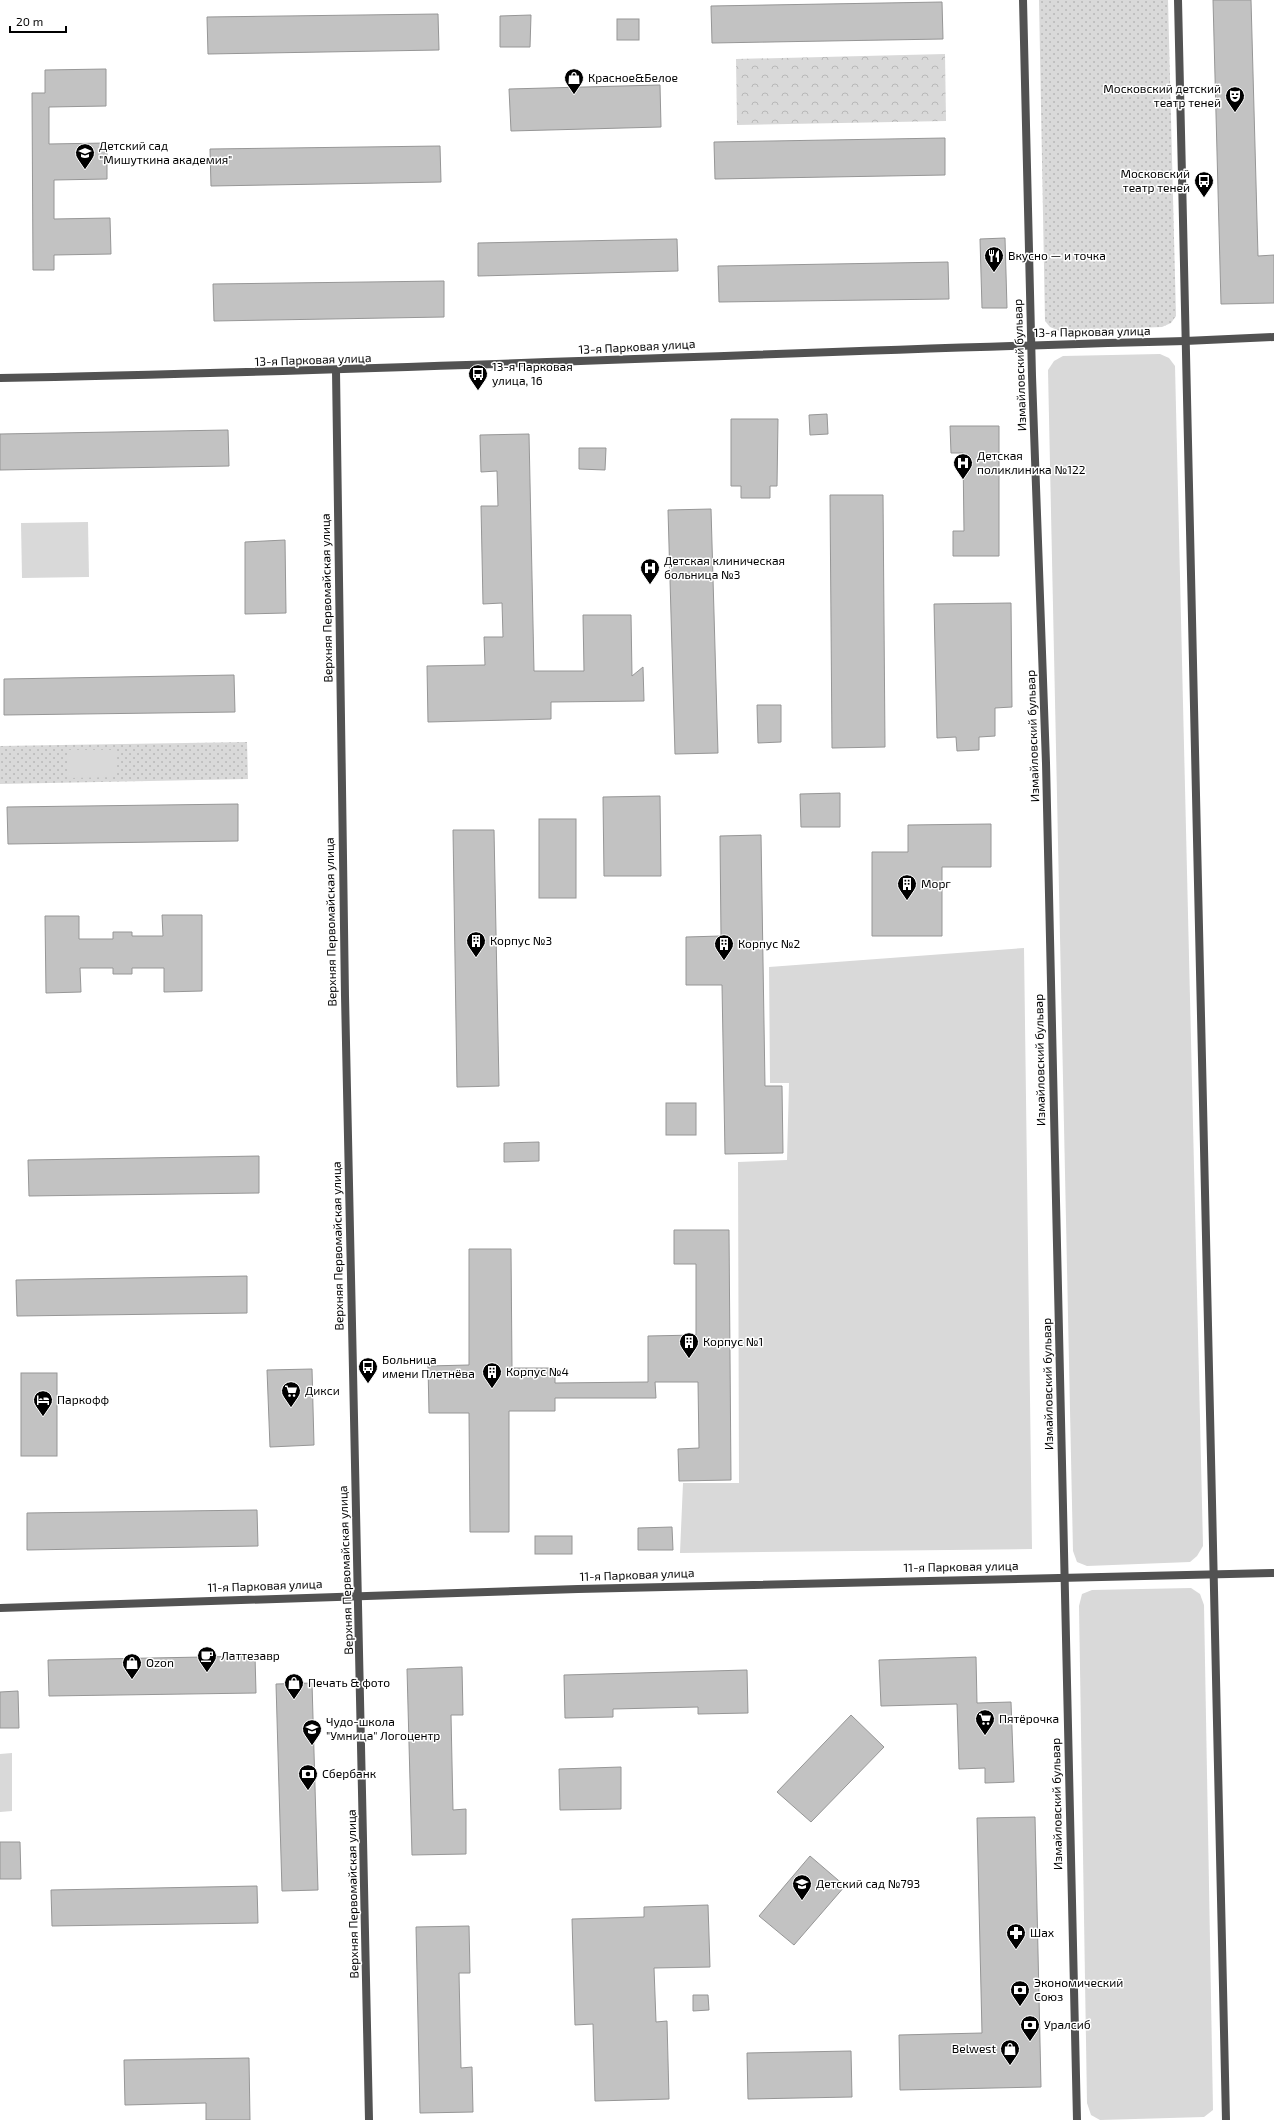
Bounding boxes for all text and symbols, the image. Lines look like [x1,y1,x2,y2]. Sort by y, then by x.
scale bar [10,8,66,34]
text: 20 m [16,14,43,28]
shop icon: Красное&Белое [563,67,585,95]
place label: Красное&Белое [588,70,678,84]
place label: Московский детский театр теней [1103,81,1221,109]
theatre icon: Московский детский театр теней [1224,85,1246,113]
place label: Детский сад "Мишуткина академия" [99,138,232,167]
school or university icon: Детский сад "Мишуткина академия" [74,142,96,170]
place label: Московский театр теней [1120,166,1190,194]
bus stop icon: Московский театр теней [1193,170,1215,198]
restaurant icon: Вкусно — и точка [983,245,1005,273]
place label: Вкусно — и точка [1008,248,1106,263]
street label: Измайловский бульвар [1010,299,1029,431]
street label: 13-я Парковая улица [1033,323,1151,340]
street label: 13-я Парковая улица [578,336,696,357]
street label: 13-я Парковая улица [254,350,372,369]
place label: 13-я Парковая улица, 16 [492,359,573,388]
bus stop icon: 13-я Парковая улица, 16 [467,363,489,391]
place label: Детская поликлиника №122 [977,448,1086,476]
hospital icon: Детская поликлиника №122 [952,452,974,480]
street label: Верхняя Первомайская улица [318,513,335,683]
place label: Детская клиническая больница №3 [664,553,785,581]
hospital icon: Детская клиническая больница №3 [639,557,661,585]
street label: Измайловский бульвар [1023,670,1042,802]
street label: Верхняя Первомайская улица [322,837,339,1007]
building icon: Морг [896,873,918,901]
place label: Морг [921,876,951,890]
building icon: Корпус №3 [465,930,487,958]
place label: Корпус №3 [490,933,552,948]
building icon: Корпус №2 [713,933,735,961]
place label: Корпус №2 [738,936,801,951]
street label: Измайловский бульвар [1031,994,1048,1126]
street label: Верхняя Первомайская улица [329,1161,346,1331]
street label: Измайловский бульвар [1039,1318,1056,1450]
building icon: Корпус №1 [678,1331,700,1359]
place label: Корпус №1 [703,1334,763,1349]
place label: Больница имени Плетнёва [382,1352,475,1380]
bus stop icon: Больница имени Плетнёва [357,1356,379,1384]
building icon: Корпус №4 [481,1361,503,1389]
place label: Корпус №4 [506,1364,569,1379]
supermarket icon: Дикси [280,1380,302,1408]
place label: Дикси [305,1383,340,1397]
hotel icon: Паркофф [32,1389,54,1417]
place label: Паркофф [57,1392,109,1406]
street label: Верхняя Первомайская улица [335,1485,356,1655]
street label: 11-я Парковая улица [903,1558,1019,1575]
street label: 11-я Парковая улица [579,1565,695,1584]
street label: 11-я Парковая улица [207,1576,323,1595]
cafe icon: Латтезавр [196,1645,218,1673]
place label: Латтезавр [221,1648,280,1662]
shop icon: Ozon [121,1652,143,1680]
place label: Ozon [146,1655,174,1669]
shop icon: Печать & фото [283,1672,305,1700]
place label: Печать & фото [308,1675,390,1689]
supermarket icon: Пятёрочка [974,1708,996,1736]
place label: Пятёрочка [999,1711,1059,1725]
place label: Чудо-школа "Умница" Логоцентр [326,1714,440,1742]
school or university icon: Чудо-школа "Умница" Логоцентр [301,1718,323,1746]
street label: Измайловский бульвар [1048,1738,1065,1870]
bank icon: Сбербанк [297,1763,319,1791]
place label: Сбербанк [322,1766,377,1780]
street label: Верхняя Первомайская улица [344,1809,361,1979]
school or university icon: Детский сад №793 [791,1873,813,1901]
place label: Детский сад №793 [816,1876,920,1890]
pharmacy icon: Шах [1005,1922,1027,1950]
place label: Шах [1030,1925,1055,1939]
place label: Экономический Союз [1034,1975,1123,2003]
bank icon: Экономический Союз [1009,1979,1031,2007]
bank icon: Уралсиб [1019,2014,1041,2042]
place label: Уралсиб [1044,2017,1091,2031]
shop icon: Belwest [999,2038,1021,2066]
place label: Belwest [952,2041,996,2055]

